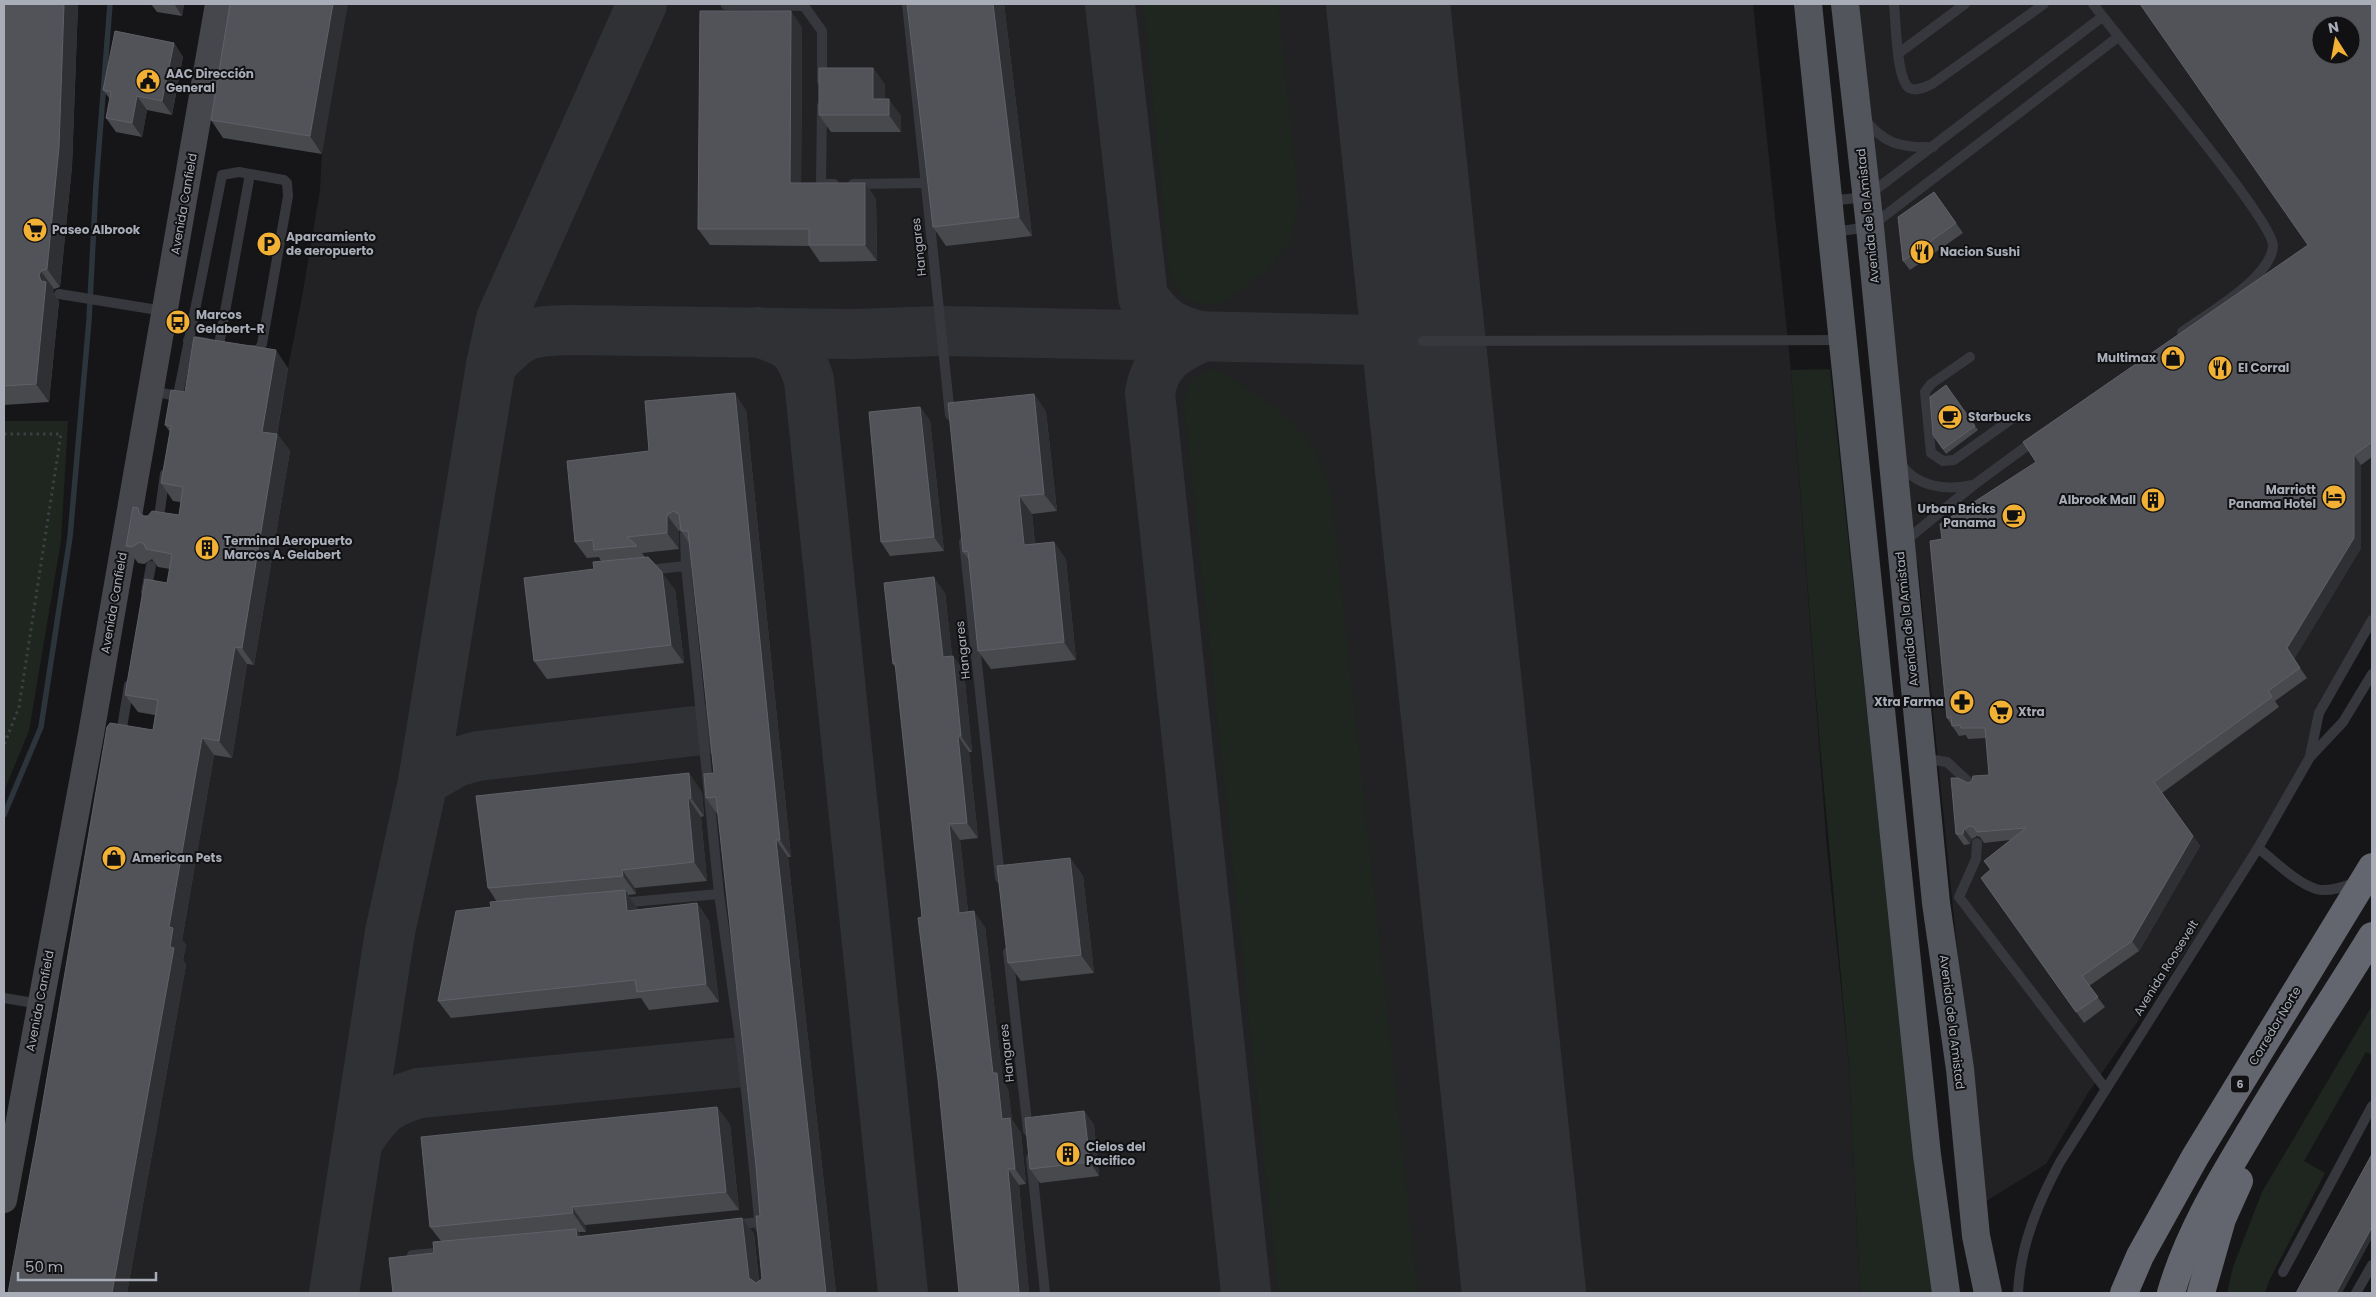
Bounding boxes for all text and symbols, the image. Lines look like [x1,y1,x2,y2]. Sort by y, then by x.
north arrow [2311,15,2361,65]
text: N [2326,16,2341,38]
place label: AAC Dirección General [166,65,254,96]
public building icon: AAC Dirección General [135,68,161,94]
street label: Avenida de la Amistad [1852,148,1883,284]
street label: Avenida Canfield [166,152,201,256]
supermarket icon: Paseo Albrook [22,217,48,243]
street label: Hangares [907,217,930,277]
place label: Paseo Albrook [52,221,141,238]
place label: Aparcamiento de aeropuerto [286,228,376,259]
parking icon: Aparcamiento de aeropuerto [256,231,282,257]
restaurant icon: Nacion Sushi [1909,239,1935,265]
place label: Nacion Sushi [1940,243,2020,260]
place label: Marcos Gelabert-R [196,306,265,337]
bus stop icon: Marcos Gelabert-R [165,309,191,335]
shop icon: Multimax [2160,345,2186,371]
place label: Multimax [2097,349,2157,366]
restaurant icon: El Corral [2207,355,2233,381]
place label: El Corral [2238,359,2289,376]
cafe icon: Starbucks [1937,404,1963,430]
place label: Starbucks [1968,408,2031,425]
place label: Marriott Panama Hotel [2229,481,2316,512]
hotel icon: Marriott Panama Hotel [2321,484,2347,510]
building icon: Albrook Mall [2140,487,2166,513]
place label: Albrook Mall [2059,491,2136,508]
place label: Urban Bricks Panama [1918,500,1996,531]
cafe icon: Urban Bricks Panama [2001,503,2027,529]
place label: Terminal Aeropuerto Marcos A. Gelabert [224,532,353,563]
building icon: Terminal Aeropuerto Marcos A. Gelabert [194,535,220,561]
street label: Avenida Canfield [96,551,131,655]
street label: Avenida de la Amistad [1891,551,1922,687]
street label: Hangares [951,620,974,680]
pharmacy icon: Xtra Farma [1949,689,1975,715]
place label: Xtra Farma [1874,693,1944,710]
supermarket icon: Xtra [1988,699,2014,725]
place label: Xtra [2018,703,2045,720]
shop icon: American Pets [101,845,127,871]
place label: American Pets [132,849,222,866]
street label: Avenida Roosevelt [2129,917,2202,1019]
street label: Avenida Canfield [21,949,58,1053]
street label: Avenida de la Amistad [1936,954,1969,1090]
street label: Corredor Norte [2244,983,2305,1068]
street label: Hangares [995,1023,1018,1083]
road number: 6 [2231,1076,2249,1092]
place label: Cielos del Pacifico [1086,1138,1146,1169]
building icon: Cielos del Pacifico [1055,1141,1081,1167]
scale bar [18,1250,155,1282]
text: 50 m [25,1256,63,1277]

